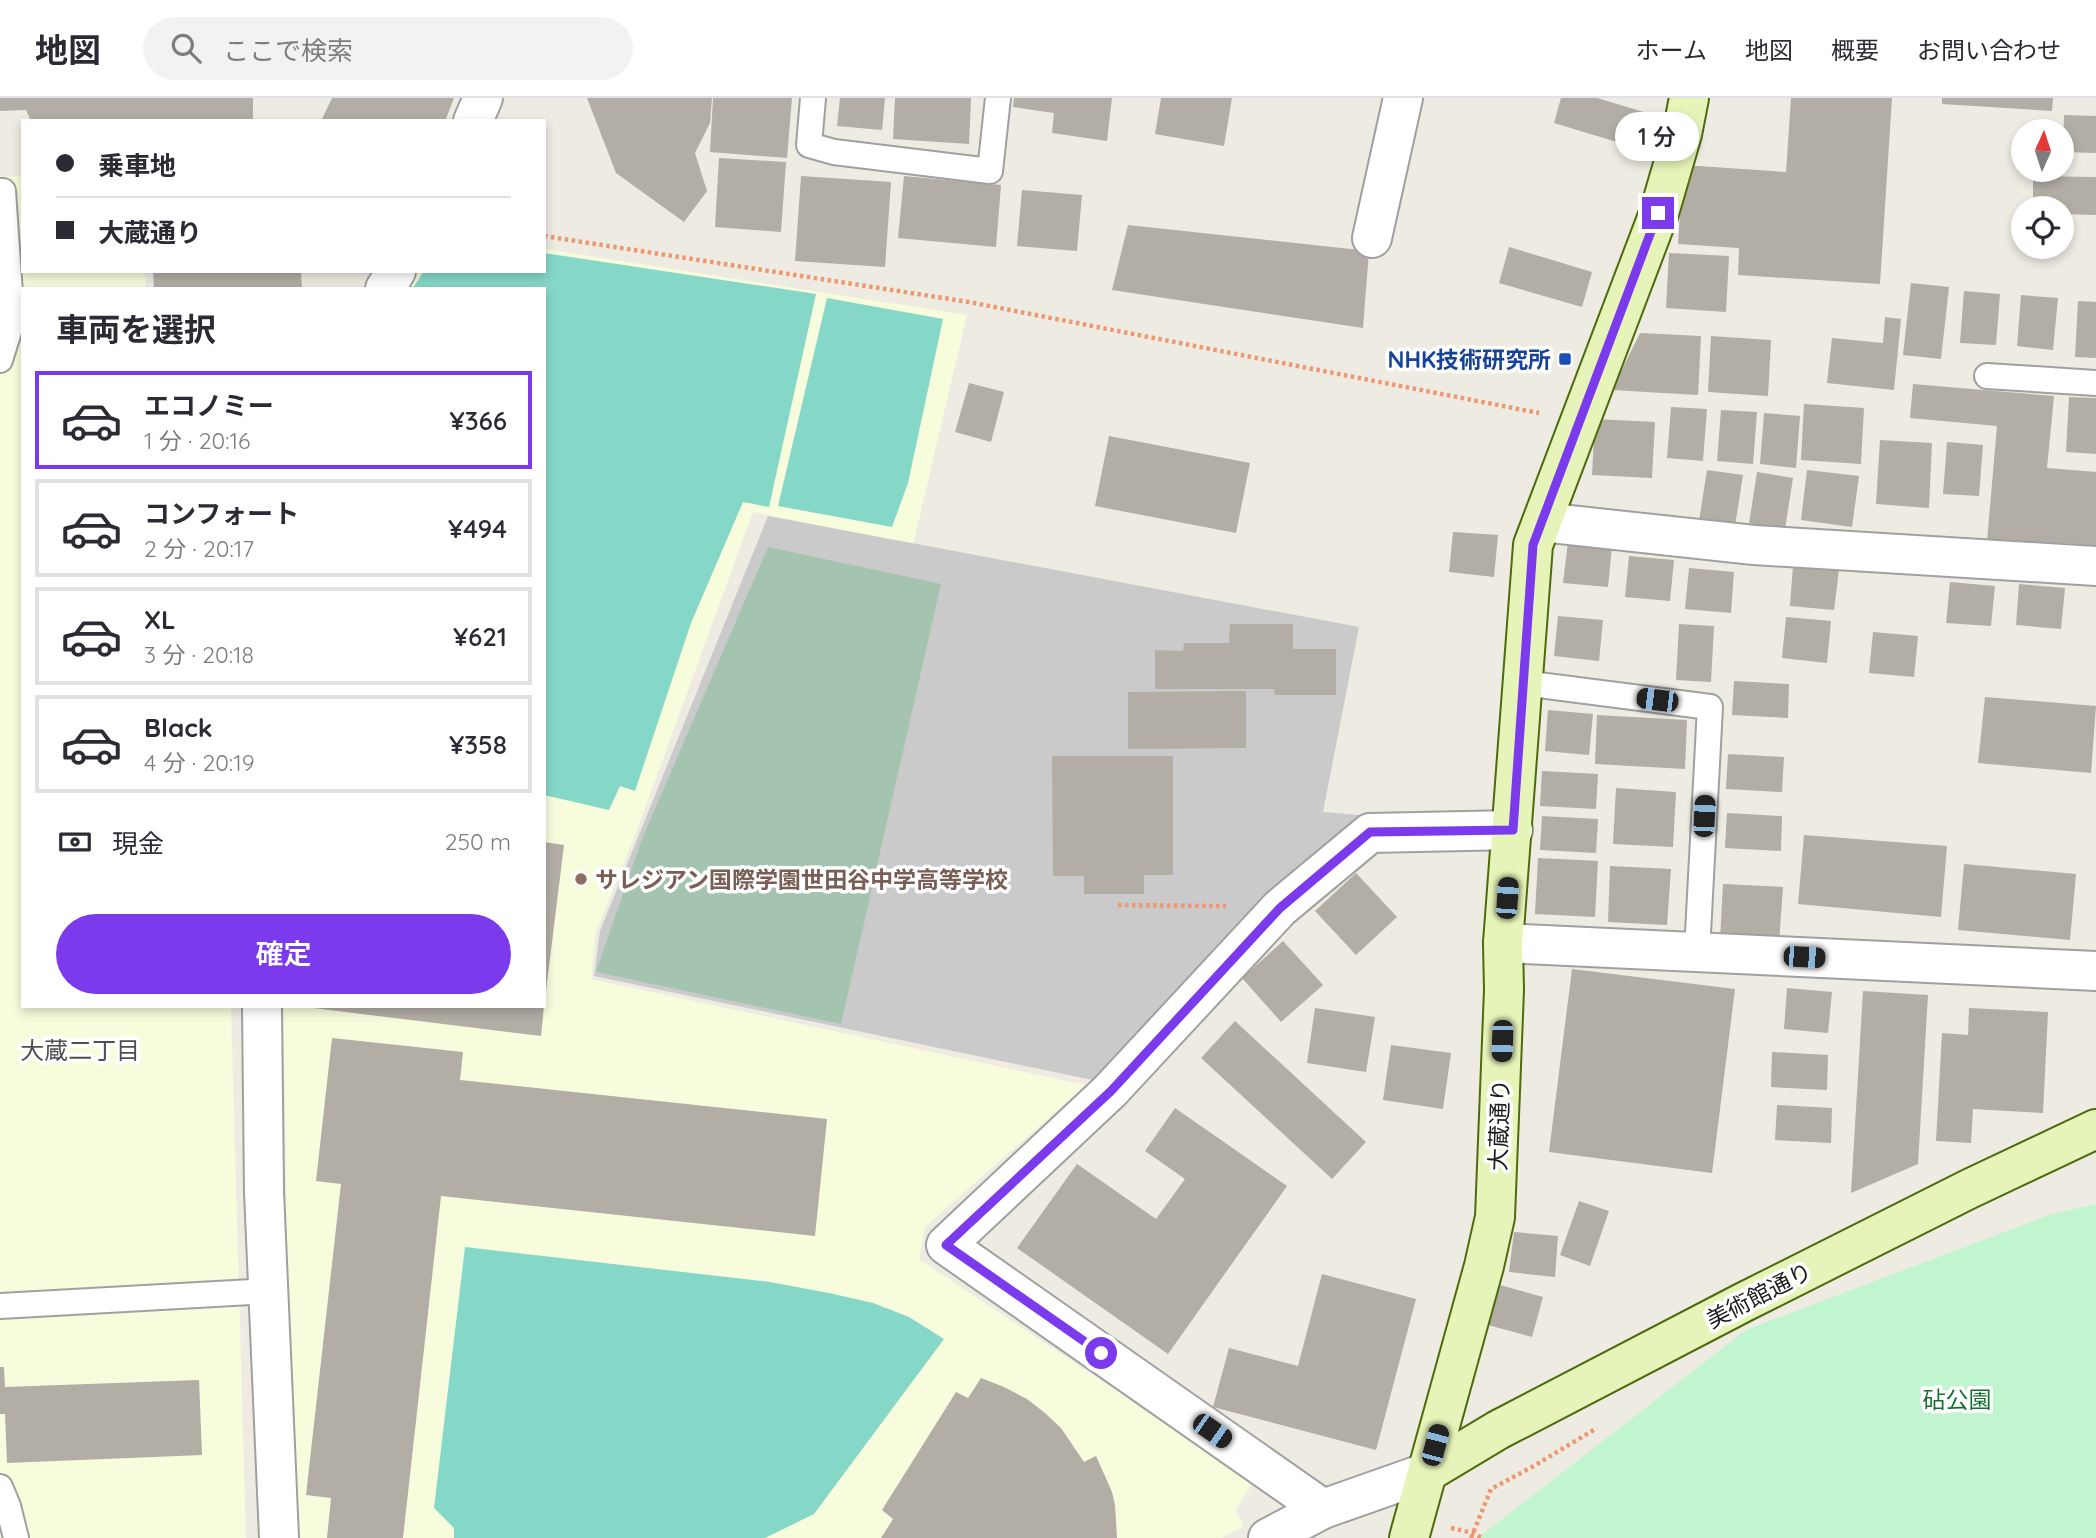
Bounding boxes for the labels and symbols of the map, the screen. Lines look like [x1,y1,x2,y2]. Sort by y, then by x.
callout: 1 分 [1616,111,1700,160]
north arrow [2011,119,2074,182]
route end [1642,197,1674,229]
place label: NHK技術研究所 [1387,345,1551,374]
marker: NHK技術研究所 [1557,351,1573,367]
car [1635,687,1680,713]
car [1693,794,1716,838]
place label: サレジアン国際学園世田谷中学高等学校 [595,865,1008,894]
marker: サレジアン国際学園世田谷中学高等学校 [573,871,589,887]
car [1496,876,1519,920]
car [1783,945,1826,969]
car [1491,1020,1514,1062]
district label: 大蔵二丁目 [20,1035,140,1065]
street label: 大蔵通り [1483,1079,1515,1171]
street label: 美術館通り [1701,1256,1817,1334]
route start [1085,1337,1117,1369]
park label: 砧公園 [1923,1385,1992,1414]
car [1189,1410,1236,1452]
car [1420,1422,1451,1468]

